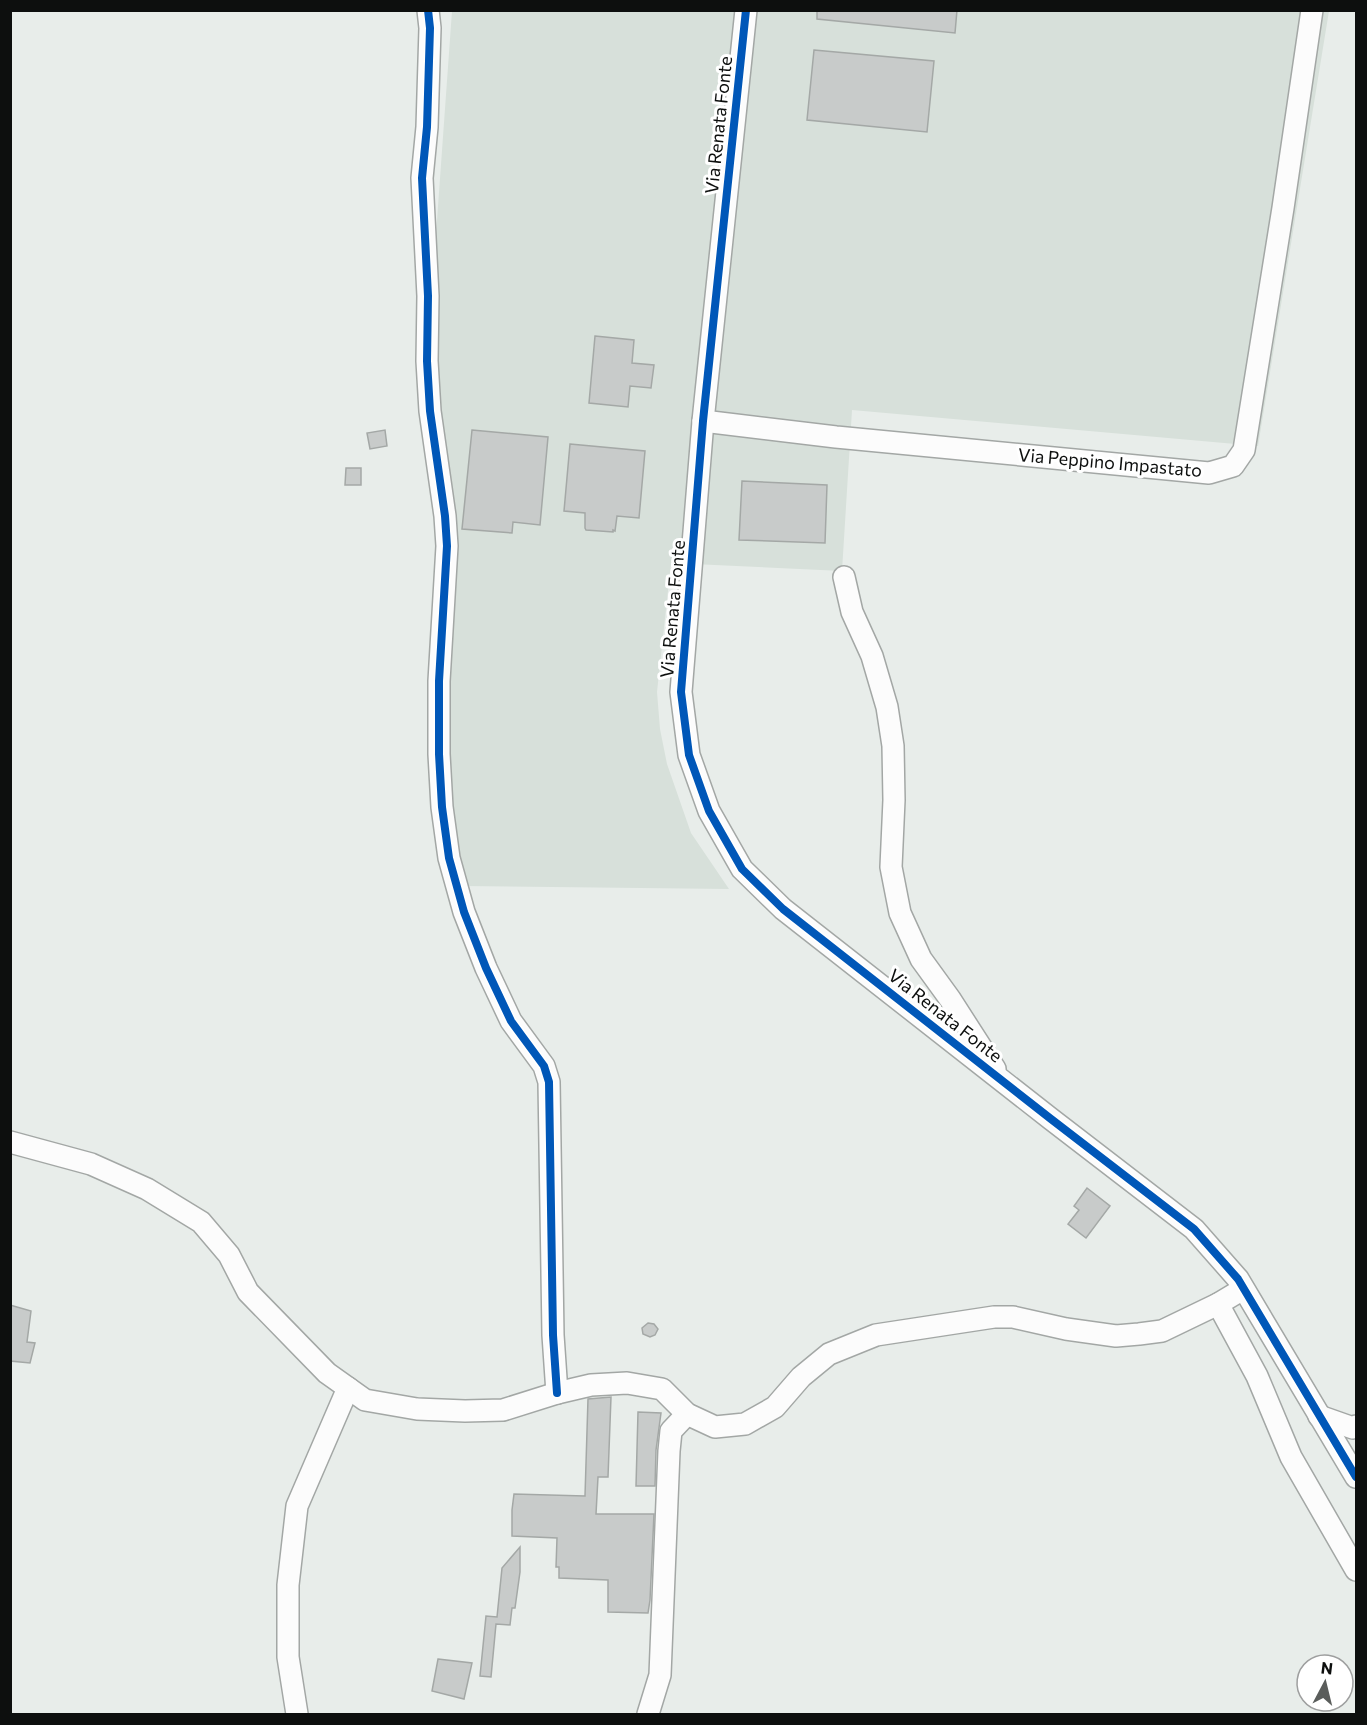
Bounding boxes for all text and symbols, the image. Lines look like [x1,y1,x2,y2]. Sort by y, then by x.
street label: Via Renata Fonte [700,55,736,195]
street label: Via Peppino Impastato [1017,443,1203,481]
street label: Via Renata Fonte [655,539,689,679]
street label: Via Renata Fonte [884,964,1007,1067]
north arrow [1295,1653,1355,1713]
text: N [1320,1657,1334,1678]

